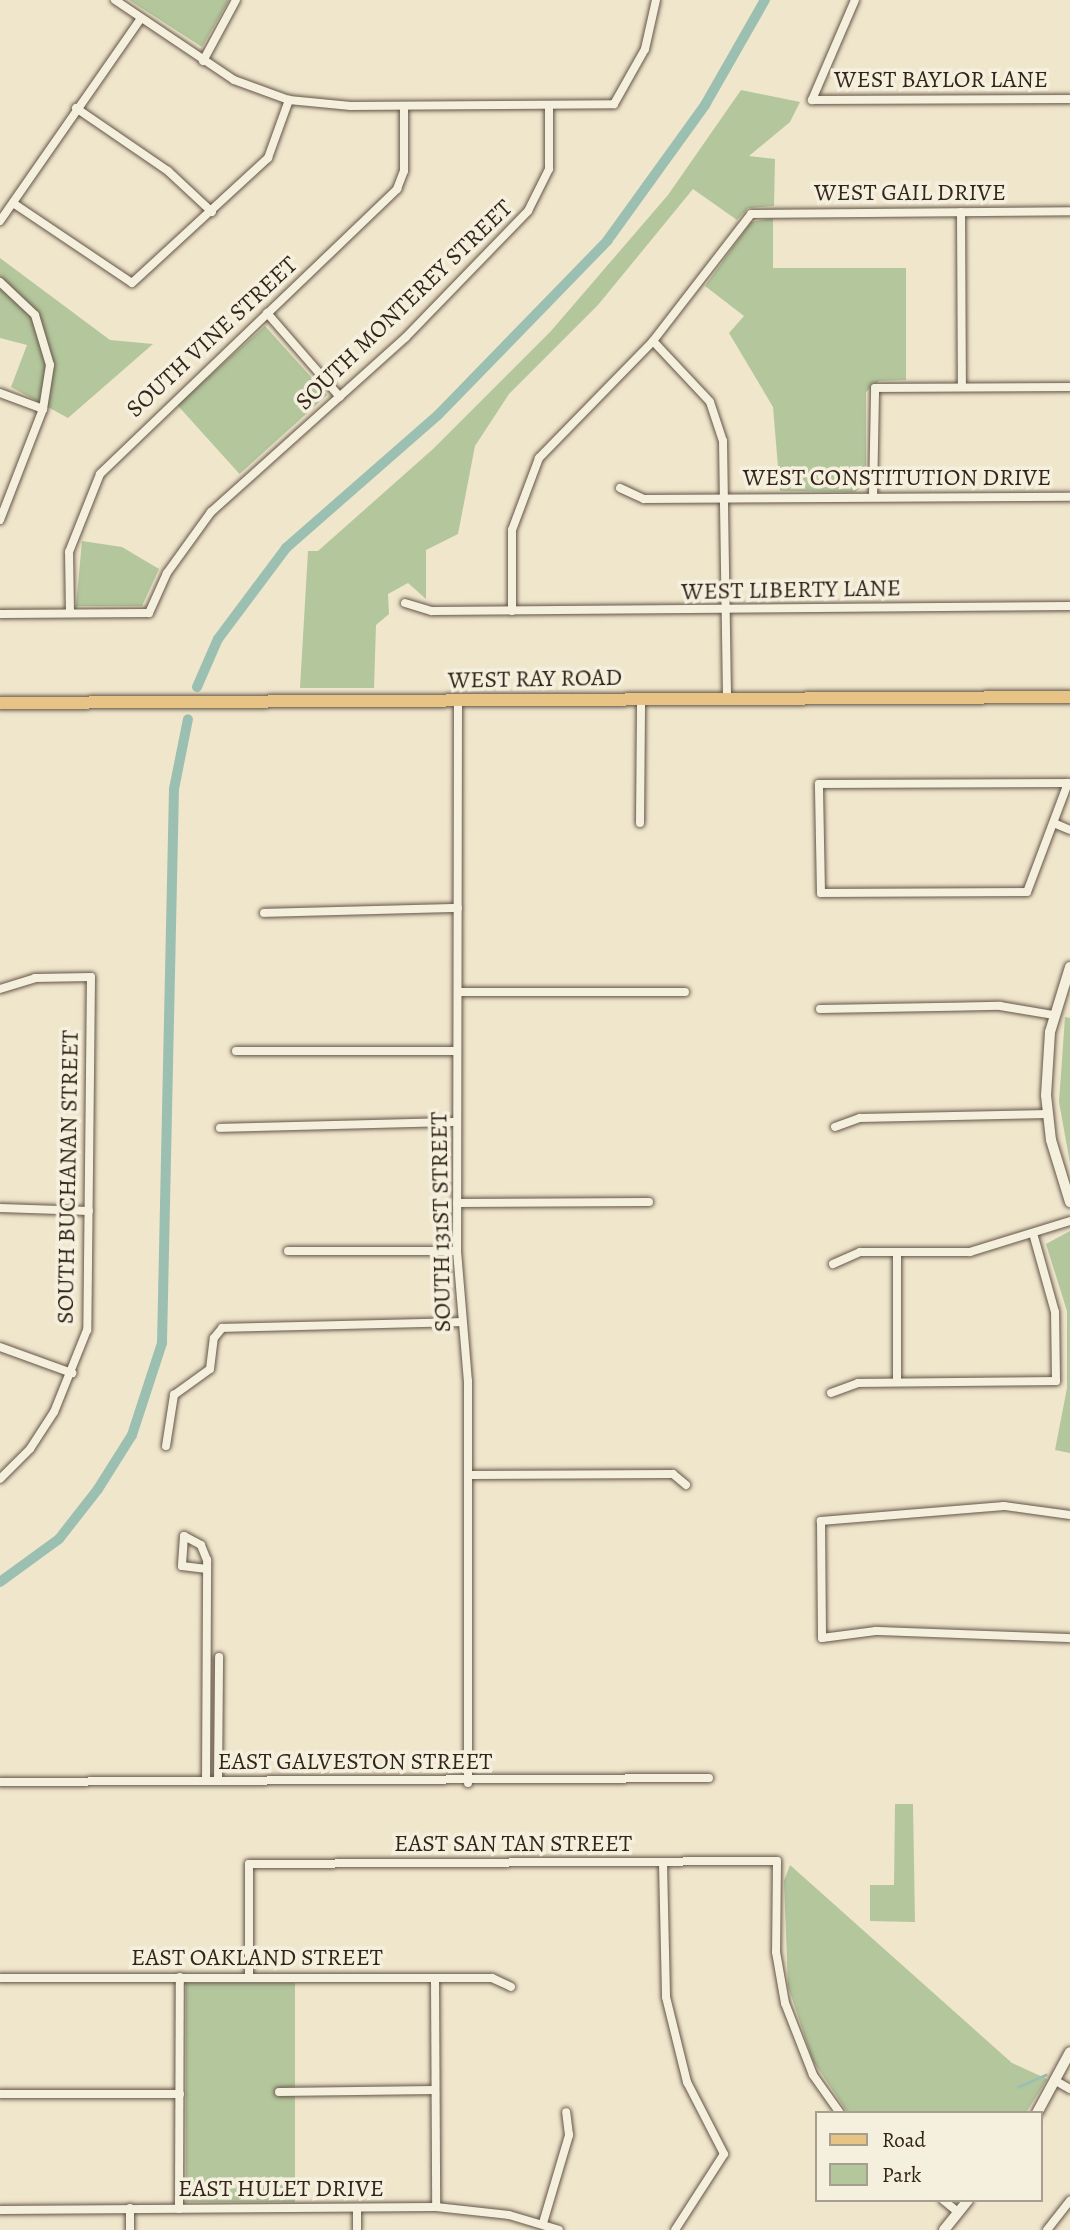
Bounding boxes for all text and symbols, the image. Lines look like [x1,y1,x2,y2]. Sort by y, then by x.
street label: WEST BAYLOR LANE [834,66,1048,94]
street label: WEST GAIL DRIVE [814,179,1006,207]
street label: SOUTH MONTEREY STREET [290,194,518,416]
street label: SOUTH VINE STREET [121,250,303,424]
street label: WEST CONSTITUTION DRIVE [743,464,1051,492]
street label: WEST LIBERTY LANE [681,574,901,606]
street label: WEST RAY ROAD [448,663,622,695]
street label: SOUTH BUCHANAN STREET [51,1030,85,1324]
street label: SOUTH 131ST STREET [425,1111,457,1333]
street label: EAST GALVESTON STREET [218,1748,492,1776]
street label: EAST SAN TAN STREET [394,1830,632,1858]
street label: EAST OAKLAND STREET [131,1944,383,1972]
legend [814,2111,1042,2202]
text: Road [882,2126,926,2154]
text: Park [882,2161,921,2189]
street label: EAST HULET DRIVE [178,2175,384,2203]

